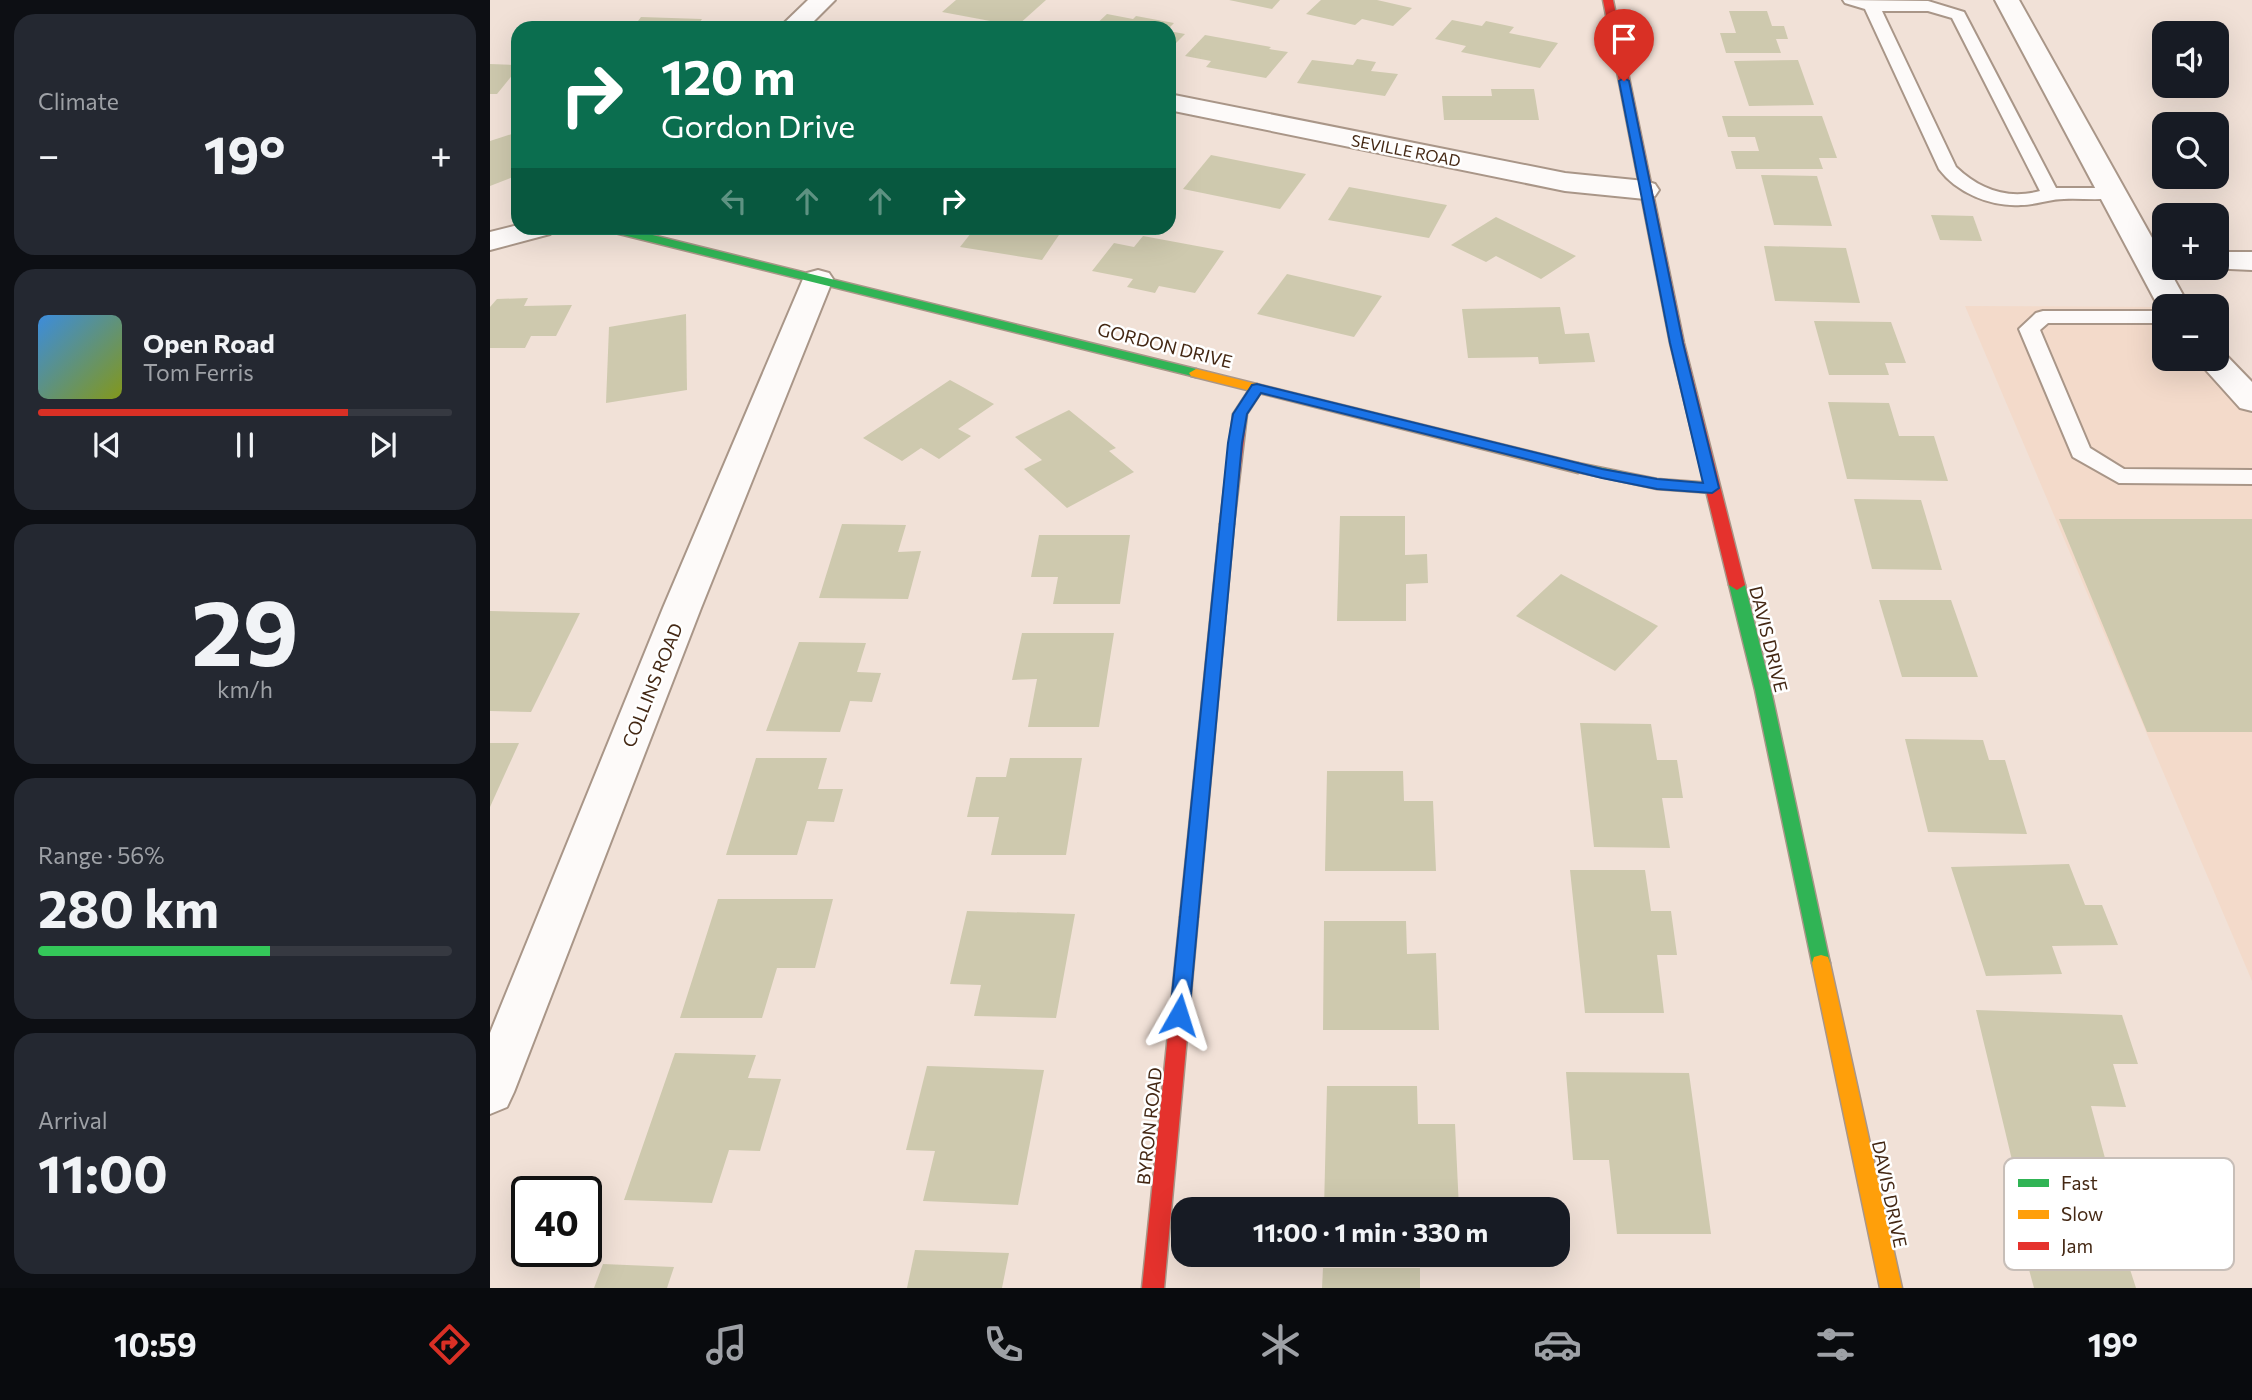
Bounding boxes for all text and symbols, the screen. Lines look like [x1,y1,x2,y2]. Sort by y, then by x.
pin [1594,9,1654,81]
icon: arrive [1605,20,1643,58]
map controls [2152,21,2229,371]
button: sound [2152,21,2229,98]
text: 120 m [661,45,795,105]
icon: right [546,49,637,140]
text: Climate [38,87,119,115]
text: Gordon Drive [661,105,855,145]
button: search [2152,112,2229,189]
text: 19° [204,121,285,185]
text: − [38,130,60,177]
text: + [430,130,452,177]
street label: SEVILLE ROAD [1350,130,1462,170]
icon: left [715,182,753,220]
icon: ahead [788,182,826,220]
icon: ahead [861,182,899,220]
icon: right [934,182,972,220]
button: + [2152,203,2229,280]
button: − [2152,294,2229,371]
street label: GORDON DRIVE [1095,318,1235,372]
text: Open Road [143,327,275,358]
text: Tom Ferris [143,358,254,386]
icon: previous [88,426,126,464]
icon: pause [226,426,264,464]
icon: next [364,426,402,464]
text: 29 [191,573,299,685]
street label: DAVIS DRIVE [1745,584,1793,694]
street label: COLLINS ROAD [617,620,687,750]
text: km/h [217,675,273,703]
text: Range · 56% [38,841,165,869]
text: 280 km [38,875,219,939]
position arrow [1142,978,1216,1052]
street label: BYRON ROAD [1132,1066,1166,1186]
text: Arrival [38,1106,108,1134]
street label: DAVIS DRIVE [1868,1139,1912,1249]
text: 11:00 [38,1140,168,1204]
legend [2004,1158,2234,1270]
text: Fast [2061,1171,2098,1194]
speed limit sign: 40 [511,1176,602,1267]
text: Slow [2061,1202,2103,1225]
text: 11:00 · 1 min · 330 m [1253,1216,1488,1247]
text: Jam [2061,1234,2093,1257]
icon: directions [425,1320,474,1369]
icon: music [702,1320,751,1369]
icon: phone [979,1320,1028,1369]
icon: climate [1256,1320,1305,1369]
icon: car [1533,1320,1582,1369]
icon: filters [1811,1320,1860,1369]
text: 10:59 [114,1324,197,1364]
text: 19° [2088,1324,2138,1364]

